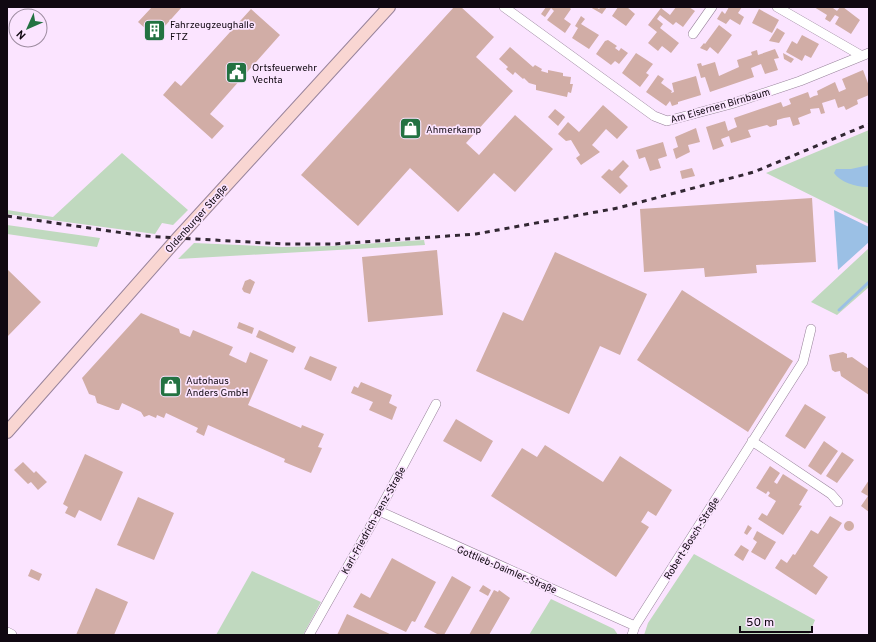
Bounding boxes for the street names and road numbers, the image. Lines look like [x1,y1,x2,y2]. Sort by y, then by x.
street label: Am Eisernen Birnbaum [669,86,772,127]
street label: Oldenburger Straße [163,182,231,256]
street label: Karl-Friedrich-Benz-Straße [339,465,409,577]
street label: Robert-Bosch-Straße [662,495,723,582]
street label: Gottlieb-Daimler-Straße [454,543,558,597]

